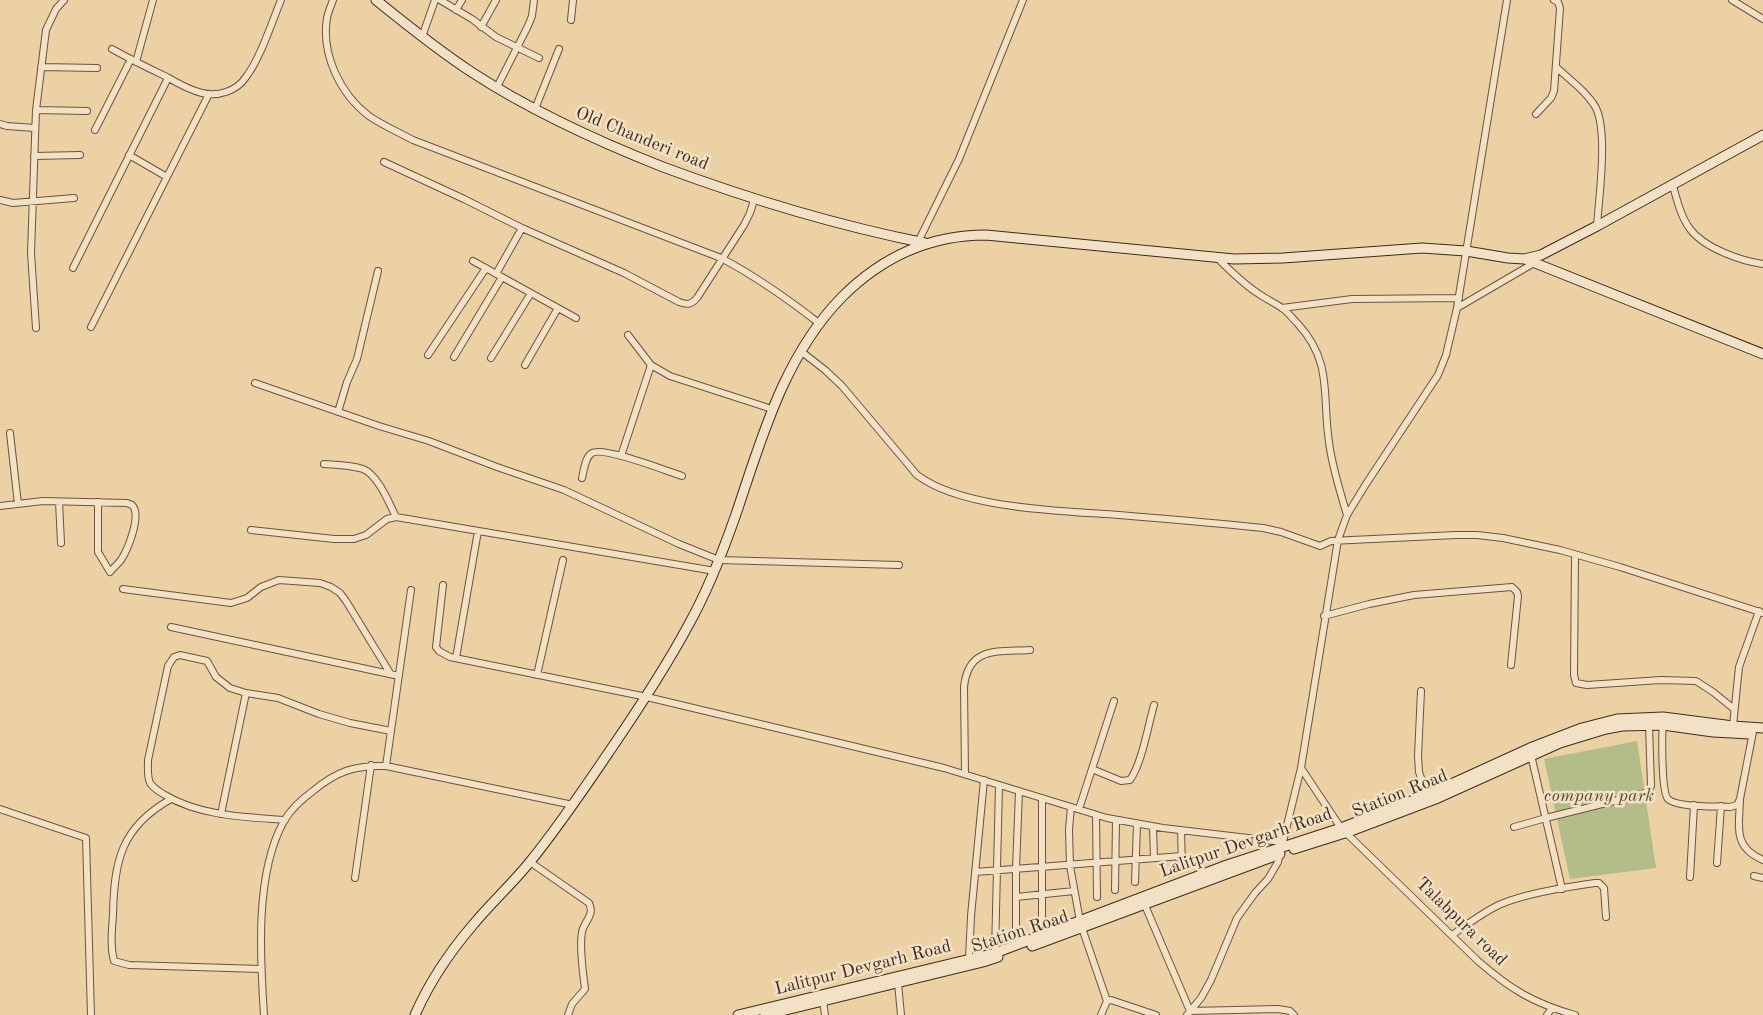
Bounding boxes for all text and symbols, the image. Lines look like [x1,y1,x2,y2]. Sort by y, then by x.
street label: Old Chanderi road [572,102,712,176]
street label: Station Road [1349,765,1451,823]
park label: company park [1544,785,1654,807]
street label: Lalitpur Devgarh Road [1157,803,1335,883]
street label: Talabpura road [1411,873,1511,971]
street label: Station Road [968,906,1072,958]
street label: Lalitpur Devgarh Road [773,936,953,1000]

